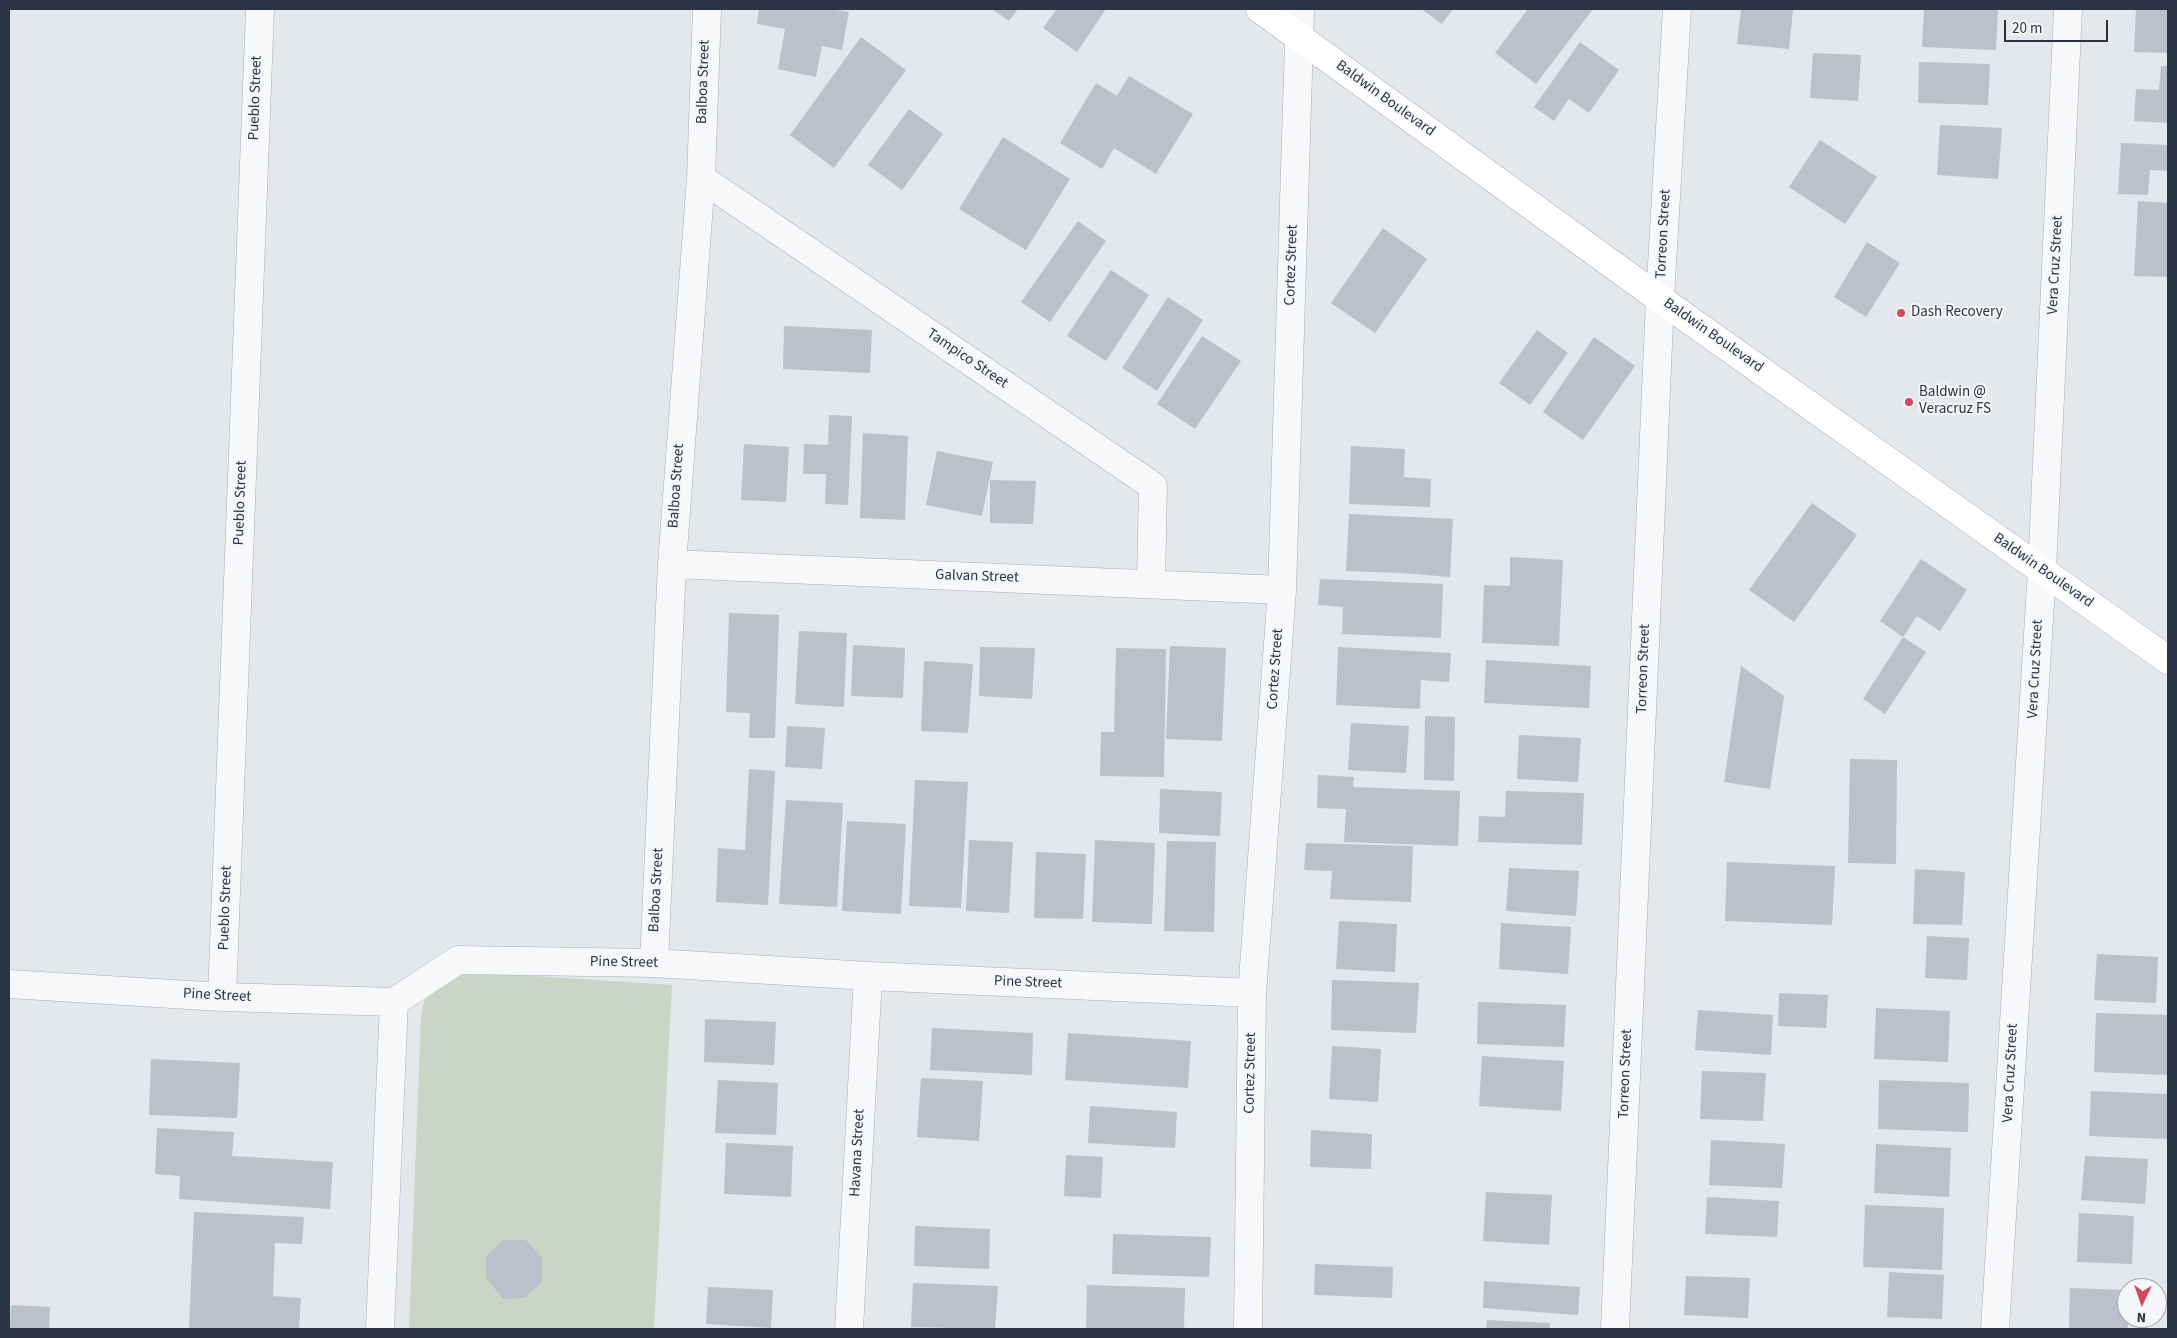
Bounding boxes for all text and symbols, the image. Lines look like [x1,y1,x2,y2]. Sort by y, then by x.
scale bar [2007,10,2111,42]
text: 20 m [2012,18,2042,39]
street label: Balboa Street [694,39,714,125]
street label: Pueblo Street [246,55,266,141]
street label: Baldwin Boulevard [1332,57,1438,141]
street label: Torreon Street [1653,189,1675,279]
street label: Vera Cruz Street [2044,215,2068,315]
street label: Cortez Street [1282,224,1302,306]
street label: Baldwin Boulevard [1659,295,1767,377]
place label: Dash Recovery [1911,304,2003,322]
marker: Dash Recovery [1895,307,1907,319]
street label: Tampico Street [923,325,1011,393]
place label: Baldwin @ Veracruz FS [1919,384,1991,419]
marker: Baldwin @ Veracruz FS [1903,396,1915,408]
street label: Balboa Street [665,443,689,529]
street label: Pueblo Street [231,460,251,546]
street label: Baldwin Boulevard [1989,530,2097,612]
street label: Galvan Street [935,567,1019,587]
street label: Vera Cruz Street [2024,619,2048,719]
street label: Torreon Street [1633,624,1655,714]
street label: Cortez Street [1264,628,1288,710]
street label: Balboa Street [646,847,668,933]
street label: Pueblo Street [216,865,236,951]
street label: Pine Street [590,953,658,973]
street label: Pine Street [994,973,1062,993]
street label: Pine Street [182,985,252,1007]
street label: Vera Cruz Street [1999,1023,2023,1123]
street label: Torreon Street [1615,1029,1637,1119]
street label: Cortez Street [1241,1032,1261,1114]
street label: Havana Street [847,1109,869,1197]
north arrow [2117,1278,2167,1328]
text: N [2136,1307,2146,1327]

